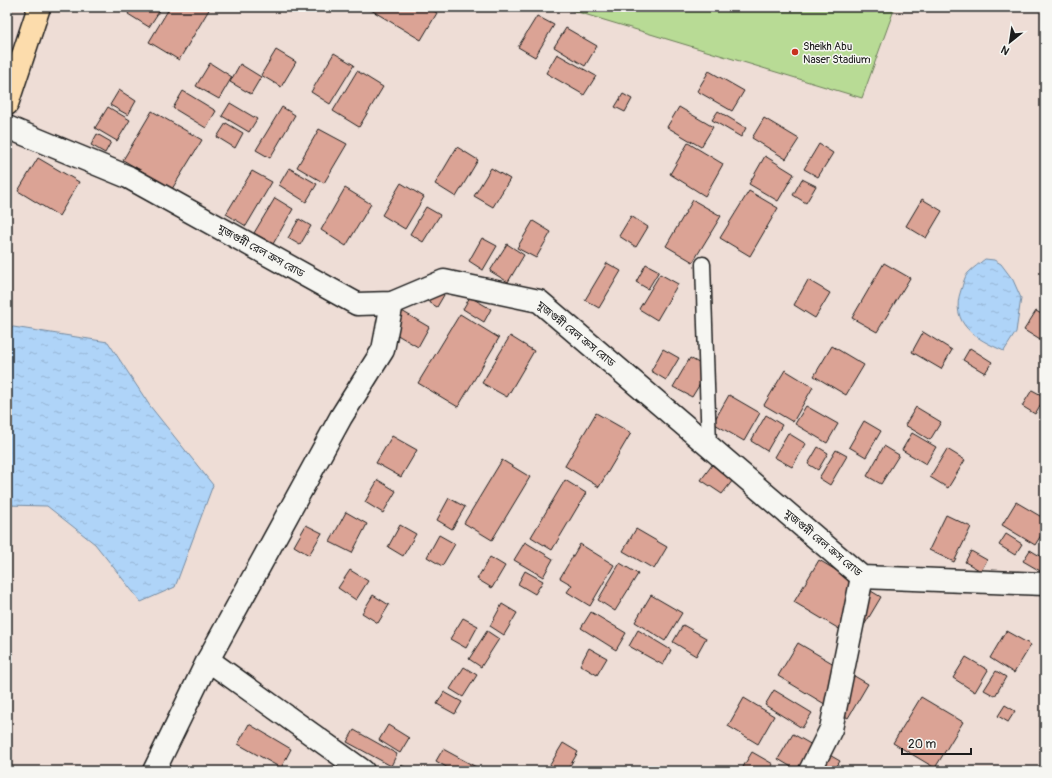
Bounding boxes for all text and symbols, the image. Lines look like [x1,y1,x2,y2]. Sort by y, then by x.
north arrow [990,22,1030,62]
place label: Sheikh Abu Naser Stadium [803,40,871,66]
text: N [998,42,1012,58]
marker: Sheikh Abu Naser Stadium [790,47,800,57]
street label: মুজগুন্নী রেল ক্রস রোড [215,221,307,280]
street label: মুজগুন্নী রেল ক্রস রোড [533,298,618,370]
street label: মুজগুন্নী রেল ক্রস রোড [781,506,864,579]
scale bar [902,730,971,756]
text: 20 m [908,737,937,752]

